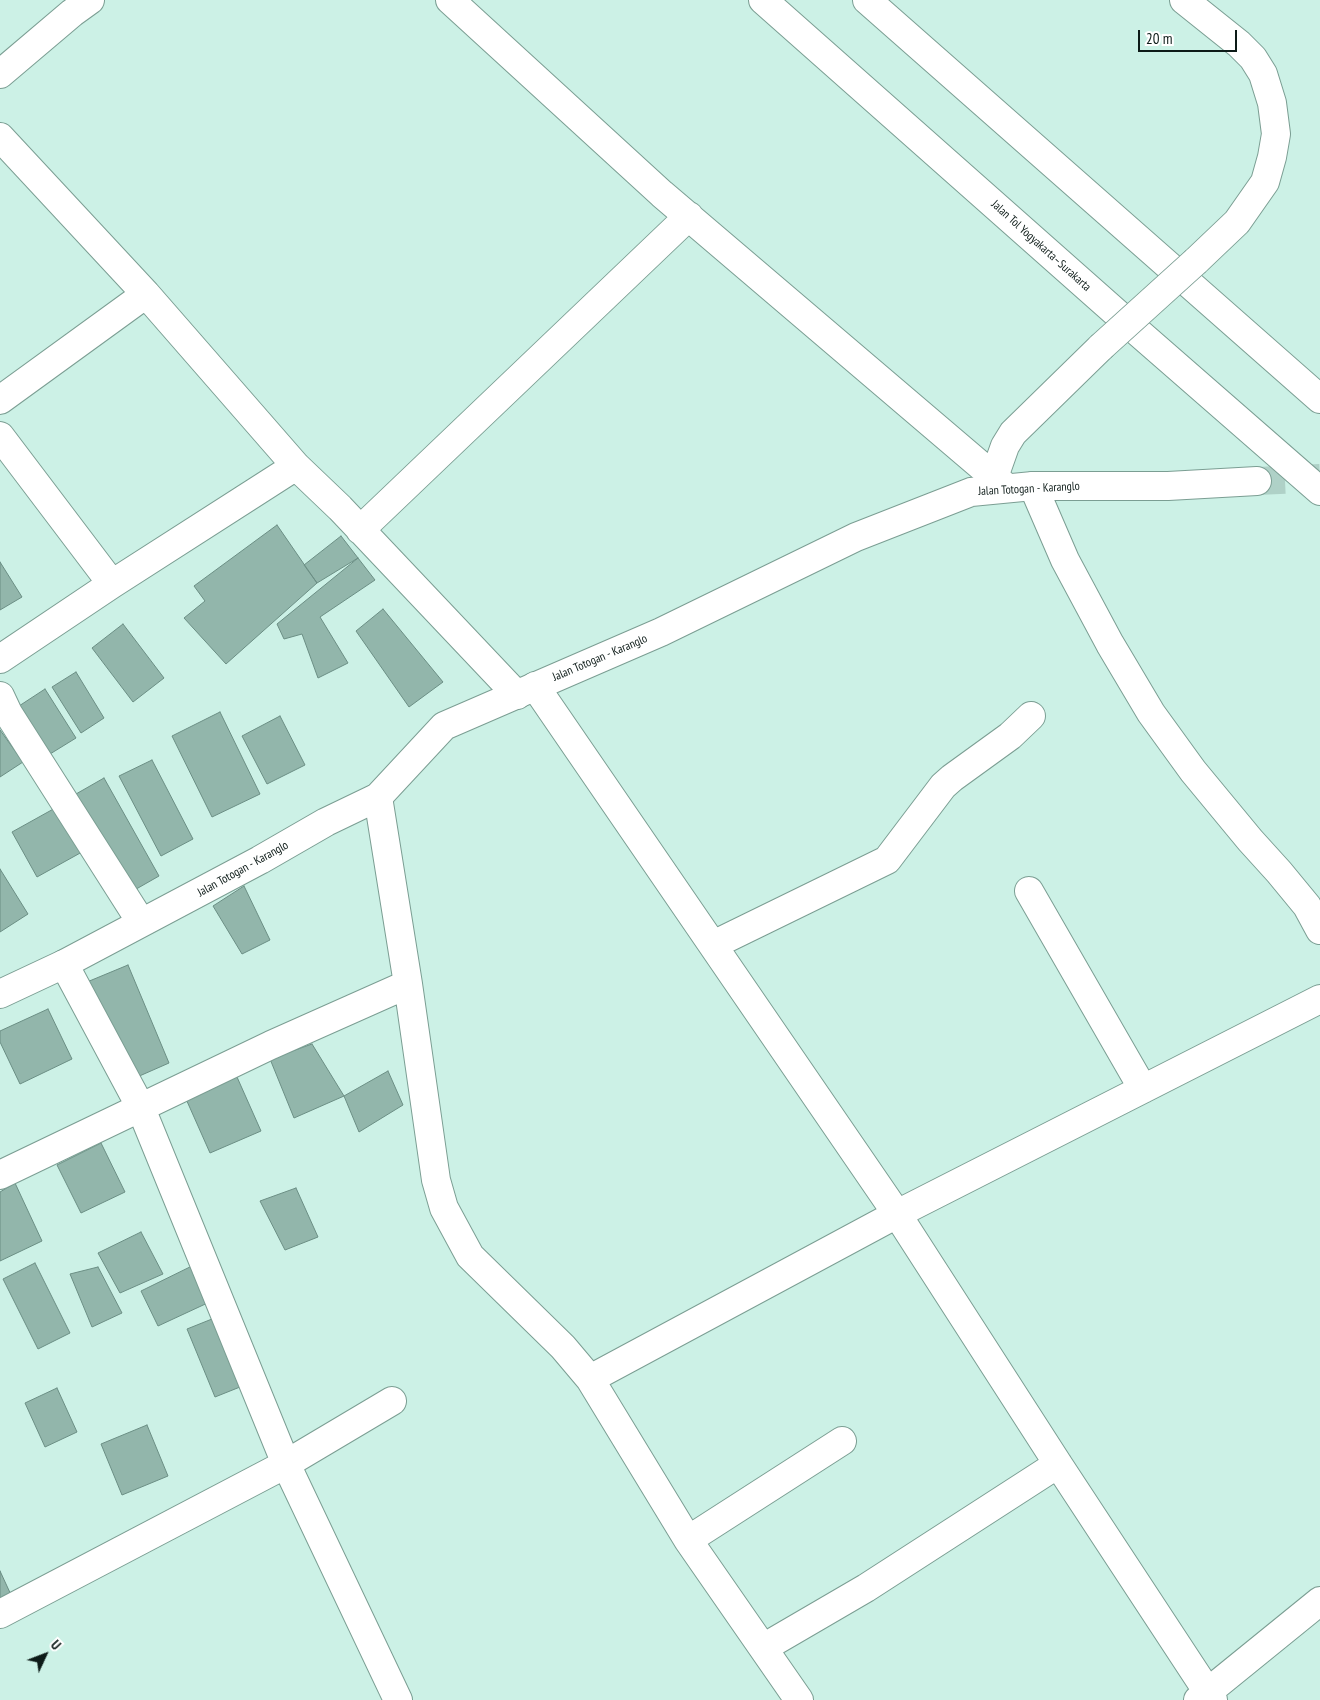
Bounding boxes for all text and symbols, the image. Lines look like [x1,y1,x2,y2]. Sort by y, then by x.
scale bar [1140,20,1239,52]
text: 20 m [1146,29,1172,48]
street label: Jalan Tol Yogyakarta–Surakarta [988,197,1094,295]
street label: Jalan Totogan - Karanglo [978,479,1080,499]
street label: Jalan Totogan - Karanglo [550,632,650,684]
street label: Jalan Totogan - Karanglo [195,838,291,900]
north arrow [20,1630,70,1680]
text: U [47,1636,65,1654]

